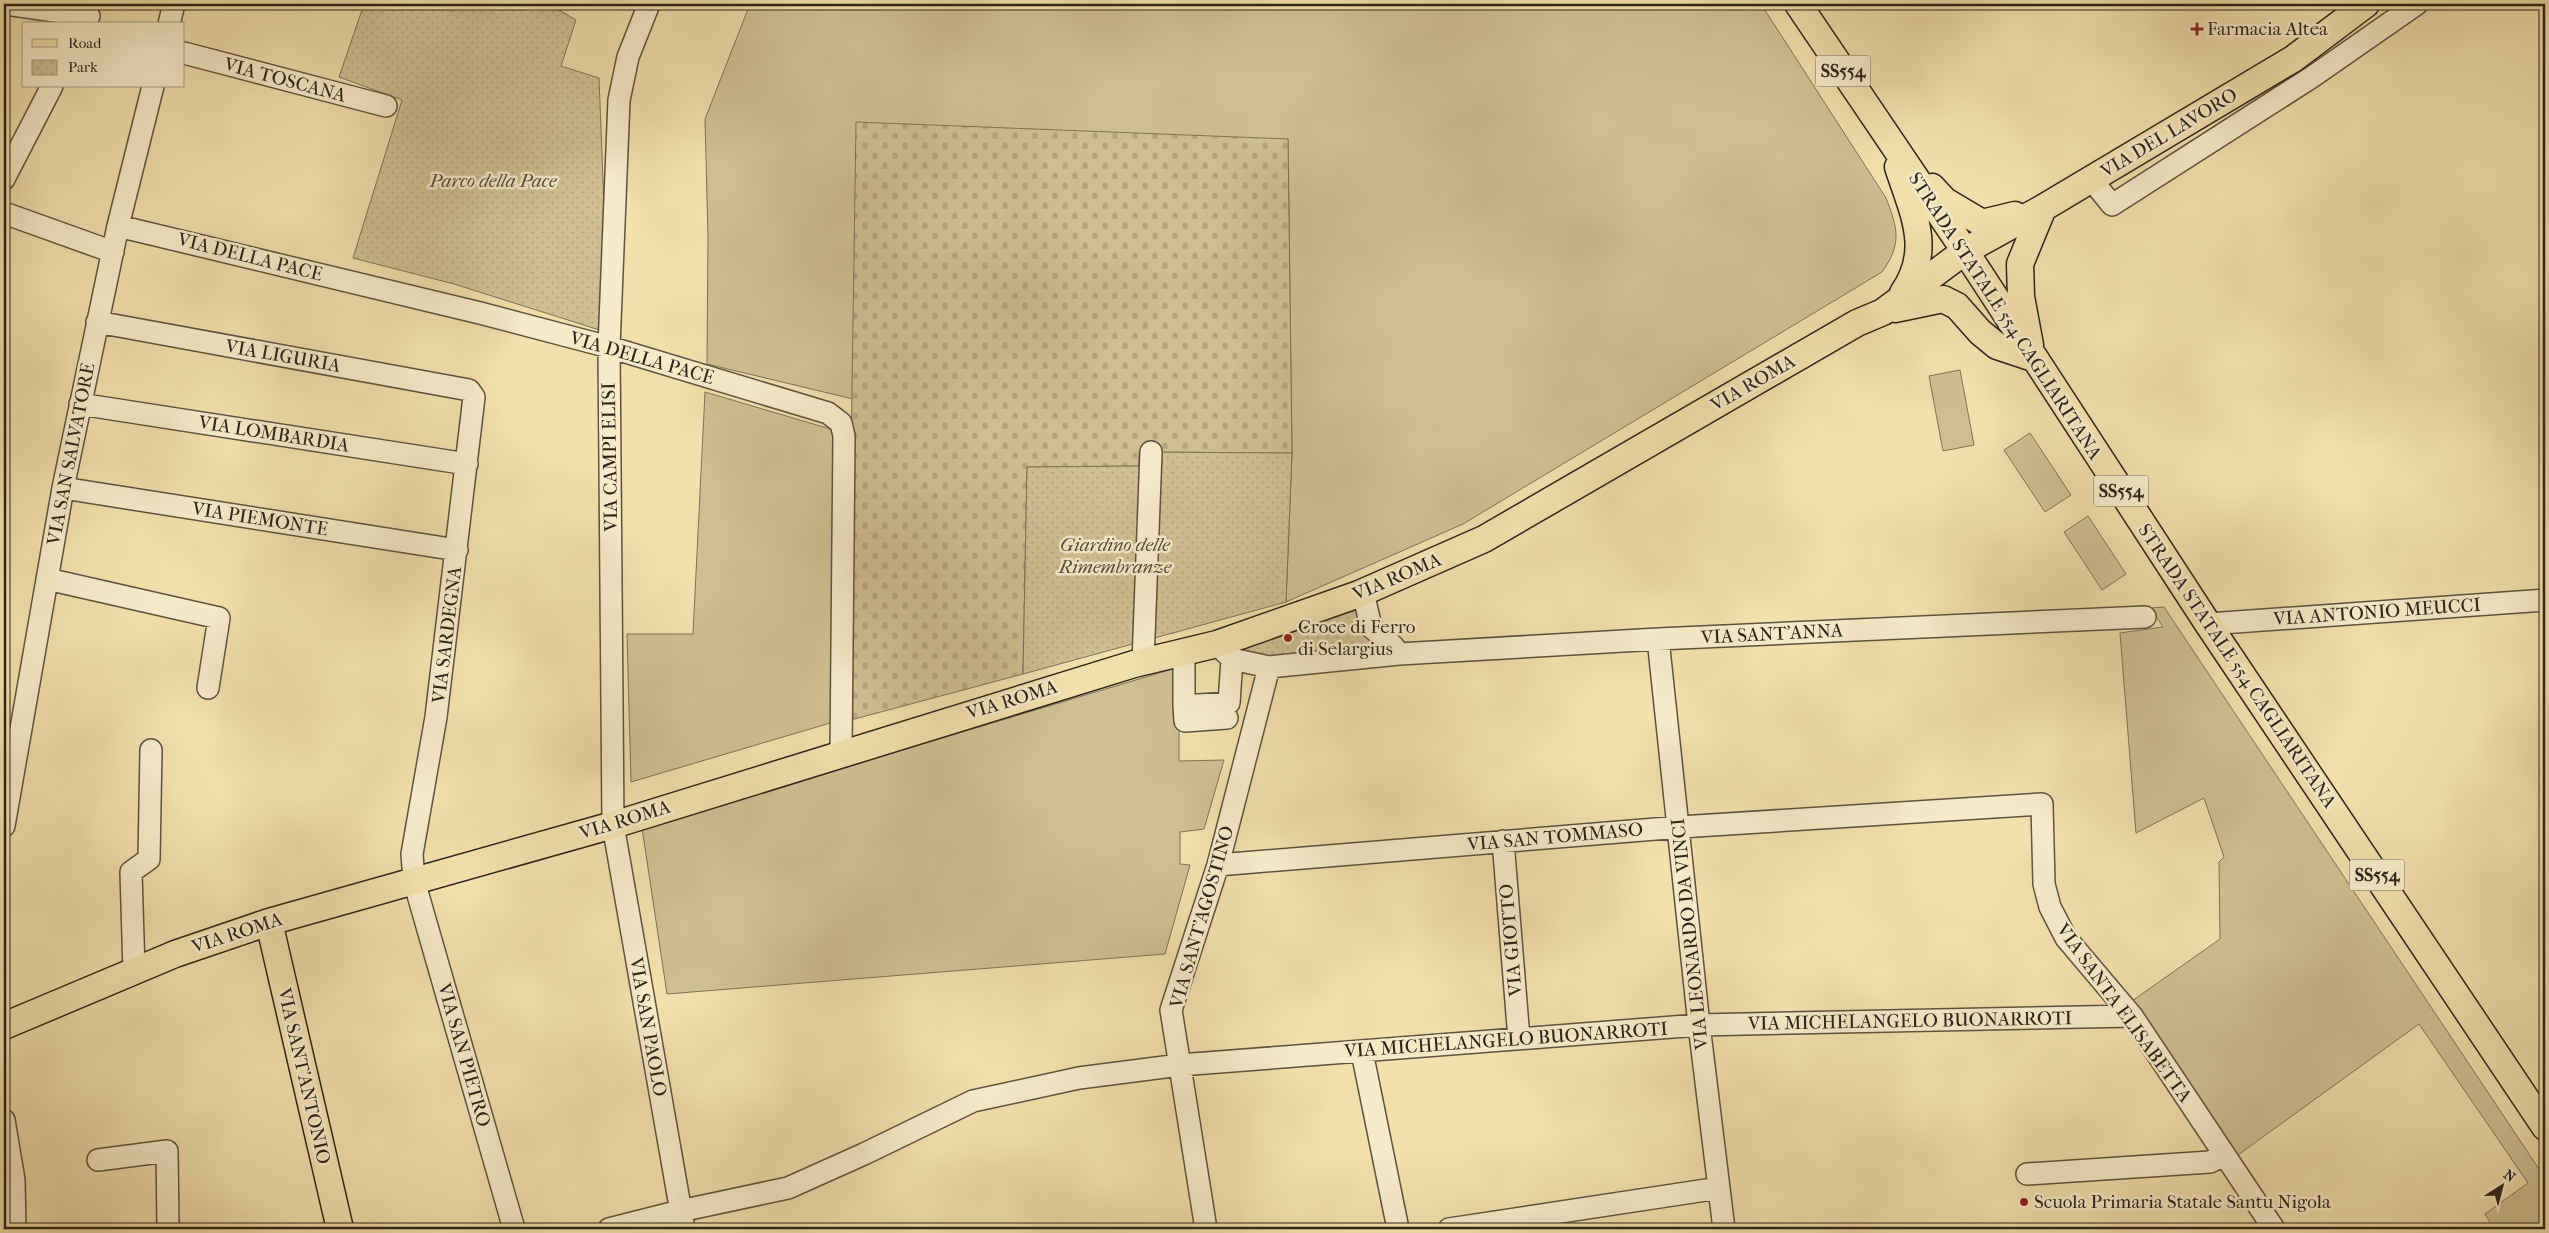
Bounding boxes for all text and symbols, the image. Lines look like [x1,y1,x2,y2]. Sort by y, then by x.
place label: Farmacia Altea [2207,18,2328,40]
legend [22,22,185,88]
marker: Farmacia Altea [2191,23,2203,35]
text: Road [68,34,102,52]
street label: VIA TOSCANA [221,53,349,107]
road number: SS554 [1816,56,1870,86]
text: Park [68,58,98,76]
street label: VIA DEL LAVORO [2096,84,2241,183]
street label: STRADA STATALE 554 CAGLIARITANA [1904,168,2107,464]
park label: Parco della Pace [428,170,558,192]
street label: VIA DELLA PACE [174,228,325,286]
street label: VIA DELLA PACE [567,327,717,389]
street label: VIA LIGURIA [223,335,343,377]
street label: VIA ROMA [1706,350,1800,417]
street label: VIA SAN SALVATORE [42,361,100,548]
street label: VIA CAMPI ELISI [598,382,622,533]
street label: VIA LOMBARDIA [196,411,352,457]
road number: SS554 [2094,476,2148,506]
street label: VIA PIEMONTE [189,497,330,541]
street label: STRADA STATALE 554 CAGLIARITANA [2133,520,2341,813]
park label: Giardino delle Rimembranze [1057,534,1173,578]
street label: VIA ROMA [1349,548,1445,606]
street label: VIA SARDEGNA [428,565,466,706]
street label: VIA ANTONIO MEUCCI [2272,594,2481,630]
place label: Croce di Ferro di Selargius [1298,616,1416,660]
street label: VIA SANT'ANNA [1699,619,1844,649]
marker: Croce di Ferro di Selargius [1282,632,1294,644]
street label: VIA ROMA [963,676,1061,725]
street label: VIA ROMA [576,796,674,845]
street label: VIA LEONARDO DA VINCI [1667,817,1713,1052]
street label: VIA SAN TOMMASO [1465,818,1644,856]
street label: VIA SANT'AGOSTINO [1165,823,1239,1012]
road number: SS554 [2350,860,2404,890]
street label: VIA GIOTTO [1495,883,1527,998]
street label: VIA ROMA [188,908,286,958]
street label: VIA SANTA ELISABETTA [2051,918,2197,1107]
street label: VIA SAN PAOLO [625,955,671,1098]
street label: VIA SAN PIETRO [433,980,495,1129]
street label: VIA SANT'ANTONIO [273,985,335,1166]
street label: VIA MICHELANGELO BUONARROTI [1747,1007,2072,1035]
street label: VIA MICHELANGELO BUONARROTI [1342,1018,1669,1062]
north arrow [2476,1160,2526,1210]
text: N [2500,1166,2519,1186]
place label: Scuola Primaria Statale Santu Nigola [2034,1191,2331,1213]
marker: Scuola Primaria Statale Santu Nigola [2018,1196,2030,1208]

